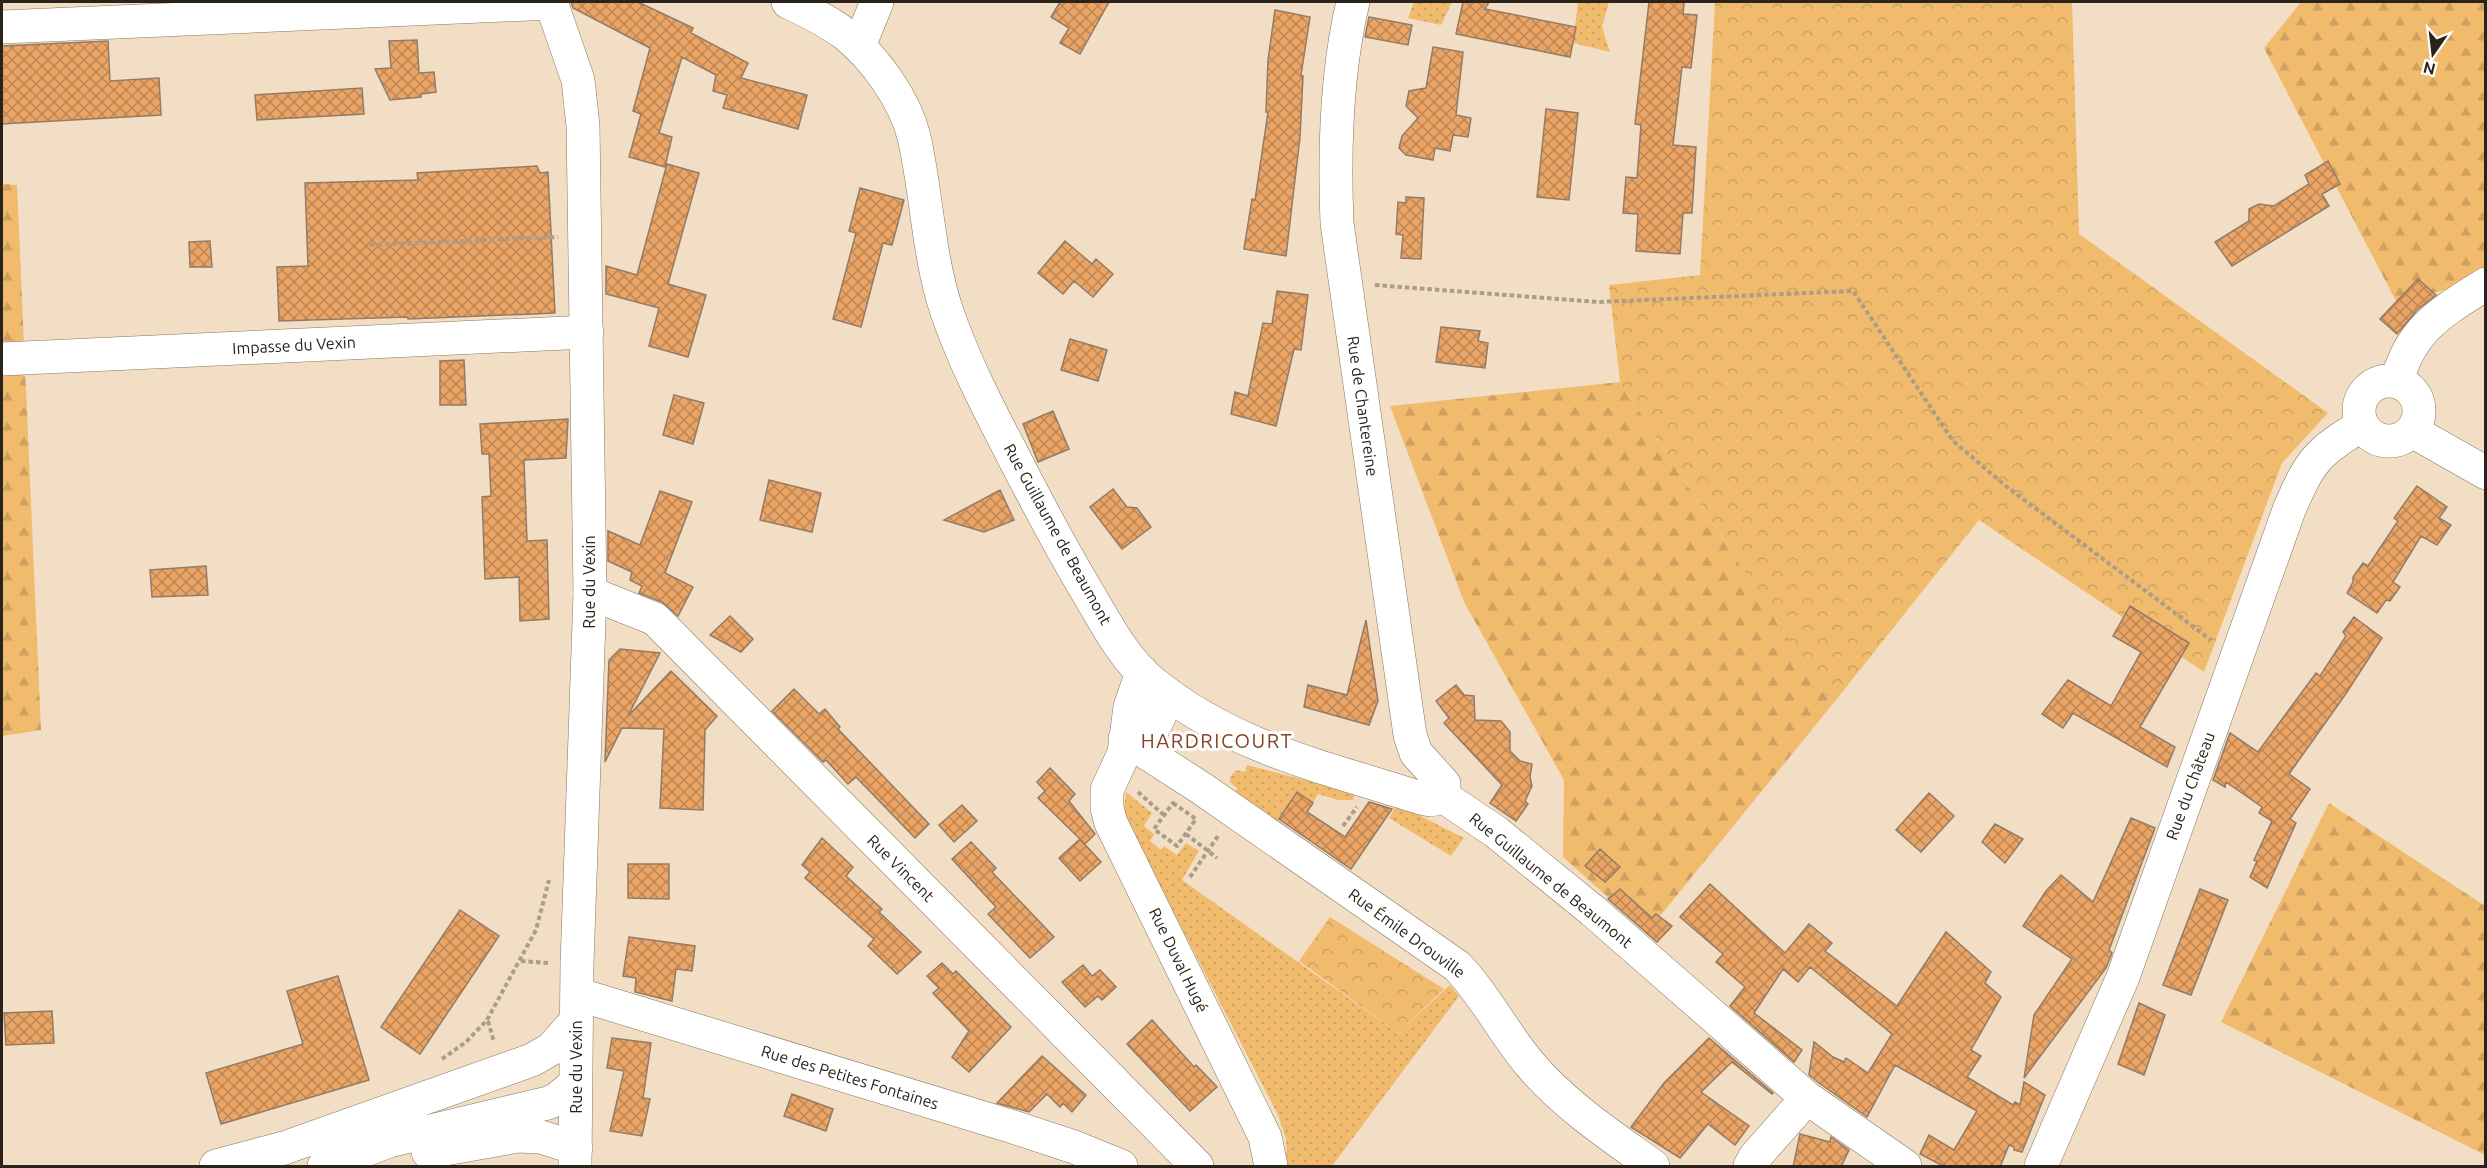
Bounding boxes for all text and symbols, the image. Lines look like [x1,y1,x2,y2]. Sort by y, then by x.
north arrow [2403,24,2463,84]
text: N [2421,58,2437,79]
street label: Impasse du Vexin [232,333,356,357]
street label: Rue de Chantereine [1344,335,1382,477]
street label: Rue Guillaume de Beaumont [1001,440,1116,628]
street label: Rue du Vexin [580,535,598,629]
district label: HARDRICOURT [1141,729,1293,752]
street label: Rue du Château [2162,730,2218,842]
street label: Rue Guillaume de Beaumont [1466,809,1637,952]
street label: Rue Vincent [864,831,939,906]
street label: Rue Émile Drouville [1345,883,1470,981]
street label: Rue Duval Hugé [1146,905,1212,1015]
street label: Rue du Vexin [567,1020,585,1114]
street label: Rue des Petites Fontaines [759,1041,941,1113]

